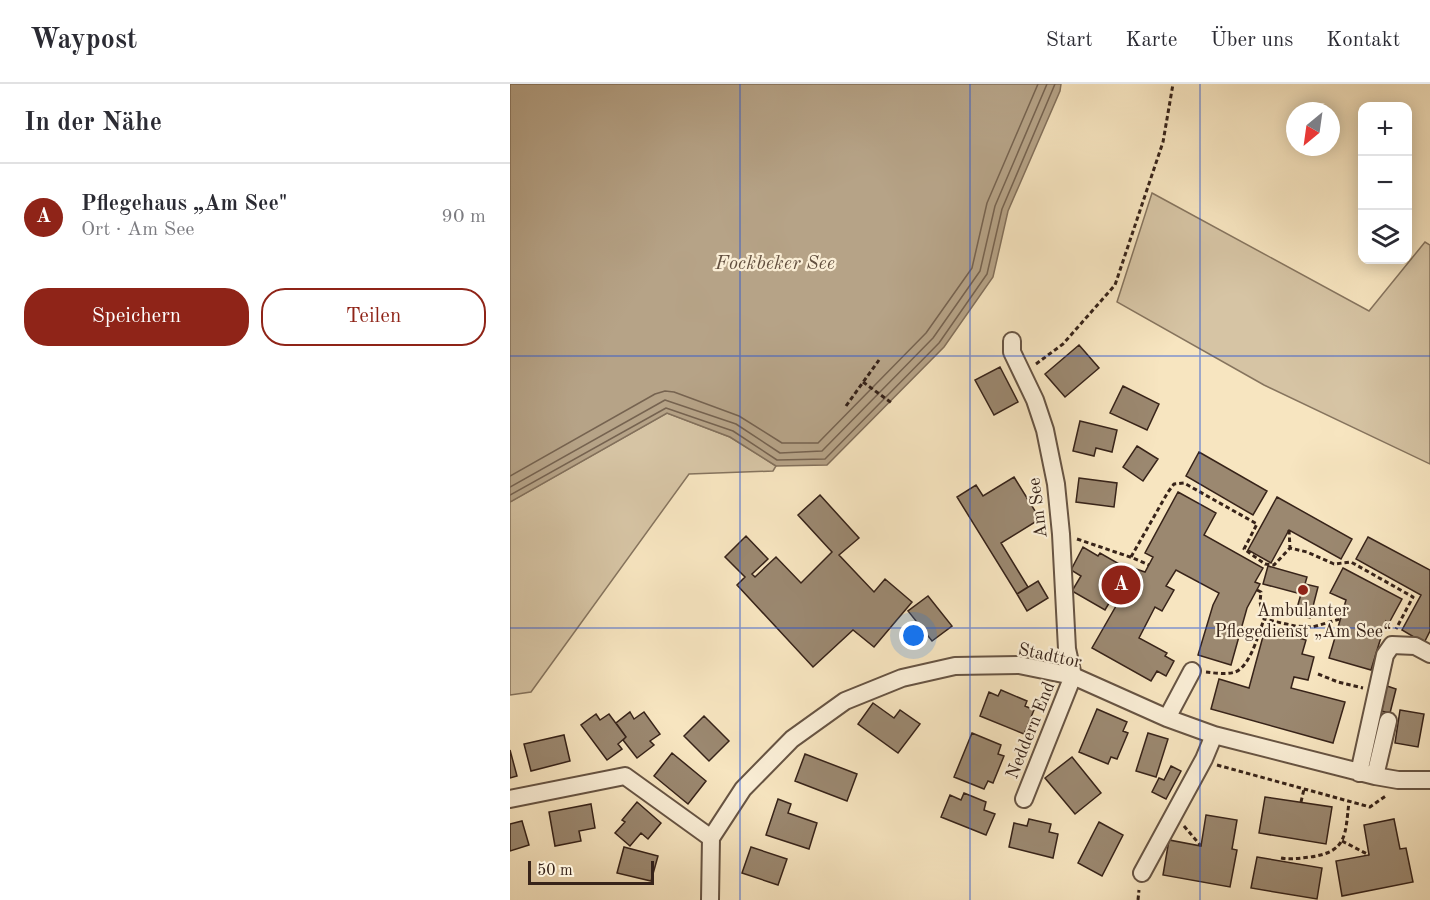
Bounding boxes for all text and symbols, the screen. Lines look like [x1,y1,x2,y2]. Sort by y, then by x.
text: Waypost [30,27,137,55]
text: Start [1046,30,1093,51]
text: Karte [1126,30,1177,51]
text: Über uns [1210,30,1293,51]
text: Kontakt [1326,30,1400,51]
north arrow [1286,102,1340,156]
map controls [1358,102,1412,264]
button: + [1358,102,1412,156]
text: In der Nähe [24,110,162,136]
button: − [1358,156,1412,210]
text: Pflegehaus „Am See" [81,193,287,215]
text: A [36,207,51,227]
text: 90 m [441,207,486,227]
button: layers [1358,210,1412,264]
text: Ort · Am See [81,220,195,240]
water label: Fockbeker See [714,254,835,274]
button: Speichern [24,288,249,346]
button: Teilen [261,288,486,346]
street label: Am See [1025,477,1051,539]
pin: A [1102,562,1140,608]
marker: Ambulanter Pflegedienst „Am See“ [1296,583,1310,597]
place label: Ambulanter Pflegedienst „Am See“ [1214,602,1392,641]
your location [899,621,928,650]
street label: Stadttor [1016,640,1084,672]
street label: Neddern End [1003,679,1059,781]
scale bar [528,858,654,886]
text: 50 m [537,863,573,879]

